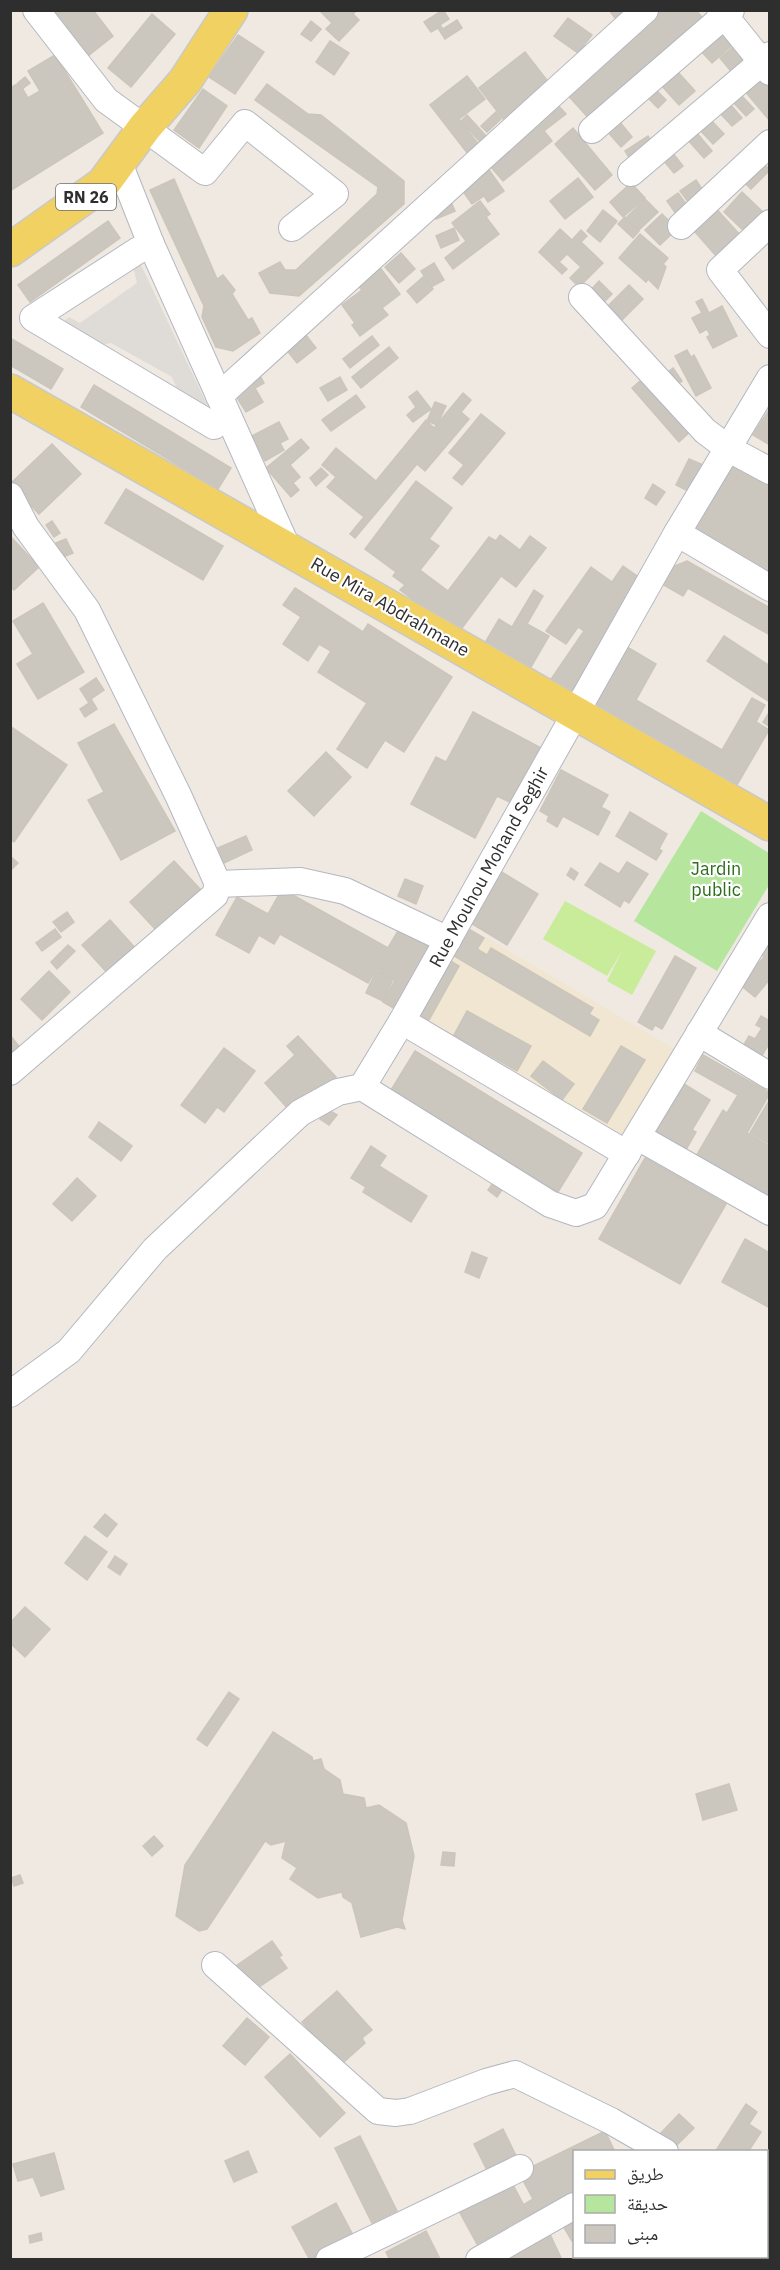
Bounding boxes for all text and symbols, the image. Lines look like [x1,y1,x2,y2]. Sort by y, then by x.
road number: RN 26 [56,184,116,210]
street label: Rue Mira Abdrahmane [307,552,474,661]
street label: Rue Mouhou Mohand Seghir [424,762,554,971]
park label: Jardin public [691,857,741,901]
legend [573,2150,768,2258]
text: طريق [627,2162,664,2185]
text: حديقة [627,2192,668,2215]
text: مبنى [627,2222,658,2245]

